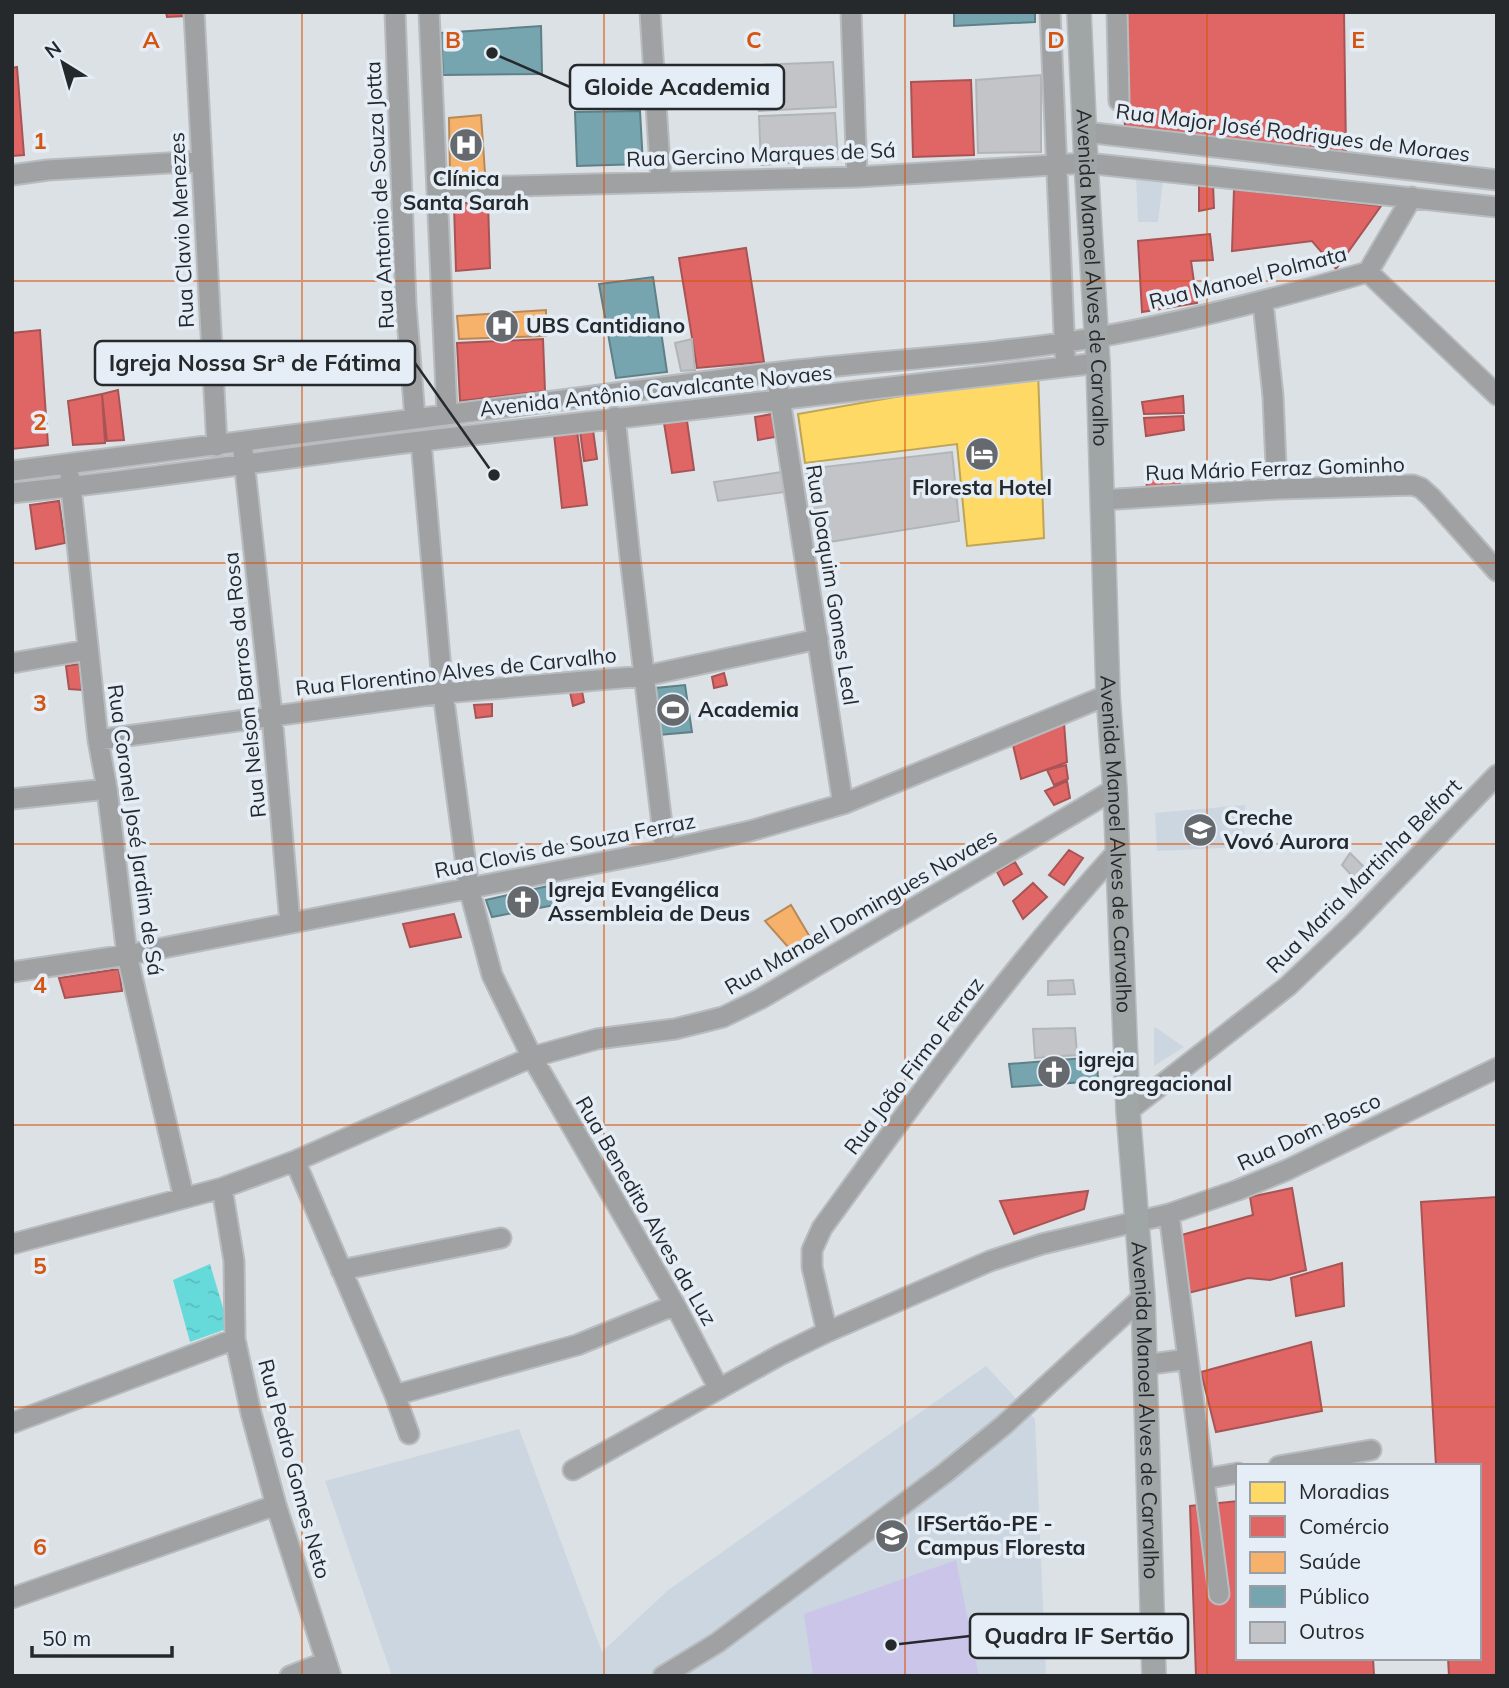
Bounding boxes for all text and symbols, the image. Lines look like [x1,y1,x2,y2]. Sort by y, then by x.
text: A [142,25,160,54]
text: B [445,25,461,54]
text: C [746,25,762,54]
text: D [1047,25,1065,54]
text: E [1351,25,1365,54]
north arrow [28,28,98,98]
text: N [40,36,66,63]
street label: Rua Antonio de Souza Jotta [359,61,399,329]
callout: Gloide Academia [570,65,784,109]
text: Gloide Academia [584,72,770,101]
street label: Rua Major José Rodrigues de Moraes [1114,97,1472,167]
street label: Avenida Manoel Alves de Carvalho [1071,108,1115,447]
text: 1 [33,126,47,155]
hospital icon: Clínica Santa Sarah [447,126,485,164]
street label: Rua Clavio Menezes [163,132,199,329]
street label: Rua Gercino Marques de Sá [626,136,896,172]
place label: Clínica Santa Sarah [403,165,529,215]
street label: Rua Manoel Polmata [1146,240,1349,314]
hospital icon: UBS Cantidiano [483,307,521,345]
place label: UBS Cantidiano [526,312,685,338]
callout: Igreja Nossa Srª de Fátima [95,341,415,385]
text: Igreja Nossa Srª de Fátima [109,348,401,377]
street label: Avenida Antônio Cavalcante Novaes [478,359,833,421]
text: 2 [33,407,47,436]
hotel icon: Floresta Hotel [963,435,1001,473]
street label: Rua Mário Ferraz Gominho [1145,450,1405,486]
street label: Rua Joaquim Gomes Leal [801,463,865,707]
place label: Floresta Hotel [912,474,1052,500]
street label: Rua Nelson Barros da Rosa [217,551,271,819]
street label: Rua Florentino Alves de Carvalho [294,641,618,701]
street label: Avenida Manoel Alves de Carvalho [1095,675,1138,1014]
street label: Rua Coronel José Jardim de Sá [103,682,169,977]
text: 3 [33,688,47,717]
sports icon: Academia [654,691,692,729]
place label: Academia [698,696,799,722]
street label: Rua Maria Martinha Belfort [1260,772,1466,978]
place label: Creche Vovó Aurora [1223,804,1349,854]
street label: Rua Clovis de Souza Ferraz [432,807,697,883]
school or university icon: Creche Vovó Aurora [1181,811,1219,849]
street label: Rua Manoel Domingues Novaes [720,822,1001,1000]
place label: Igreja Evangélica Assembleia de Deus [548,876,750,926]
church icon: Igreja Evangélica Assembleia de Deus [504,883,542,921]
text: 4 [33,970,47,999]
street label: Rua João Firmo Ferraz [838,972,988,1159]
place label: igreja congregacional [1078,1046,1232,1096]
church icon: igreja congregacional [1035,1053,1073,1091]
street label: Rua Dom Bosco [1233,1087,1384,1176]
street label: Rua Benedito Alves da Luz [571,1091,723,1330]
street label: Avenida Manoel Alves de Carvalho [1127,1240,1165,1580]
text: 5 [33,1251,47,1280]
street label: Rua Pedro Gomes Neto [253,1356,337,1581]
legend [1236,1464,1481,1660]
text: Moradias [1299,1478,1390,1504]
place label: IFSertão-PE - Campus Floresta [917,1510,1086,1560]
text: Comércio [1299,1513,1389,1539]
school or university icon: IFSertão-PE - Campus Floresta [873,1517,911,1555]
text: 6 [33,1532,47,1561]
text: Saúde [1299,1548,1361,1574]
text: Público [1299,1583,1369,1609]
scale bar [32,1614,172,1658]
callout: Quadra IF Sertão [970,1614,1188,1658]
text: Outros [1299,1618,1365,1644]
text: Quadra IF Sertão [984,1621,1174,1650]
text: 50 m [42,1625,91,1651]

